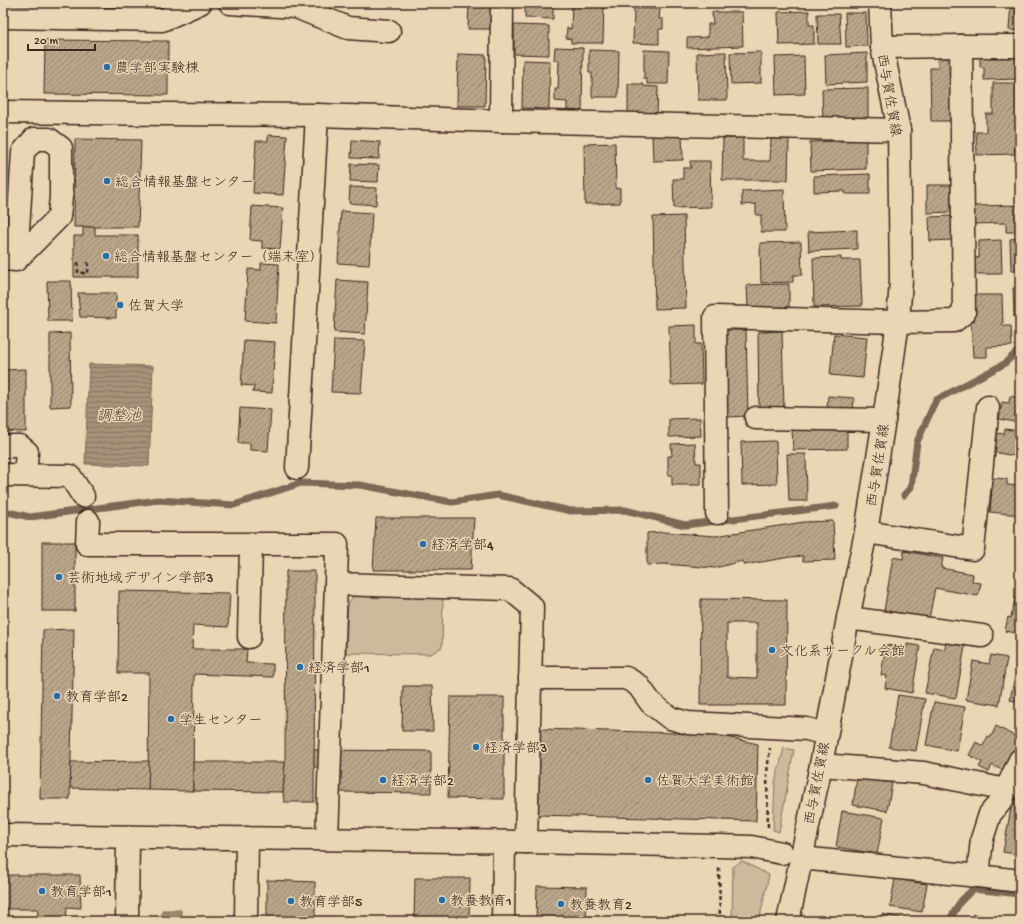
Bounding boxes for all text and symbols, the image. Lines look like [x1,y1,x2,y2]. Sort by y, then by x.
scale bar [28,26,95,52]
text: 20 m [34,35,59,49]
street label: 西与賀佐賀線 [872,53,903,138]
place label: 農学部実験棟 [115,61,200,78]
marker: 農学部実験棟 [102,62,112,72]
place label: 総合情報基盤センター [115,175,254,192]
marker: 総合情報基盤センター [102,176,112,186]
place label: 総合情報基盤センター（端末室） [114,250,323,267]
marker: 総合情報基盤センター（端末室） [101,251,111,261]
place label: 佐賀大学 [128,299,184,316]
marker: 佐賀大学 [115,300,125,310]
water label: 調整池 [96,408,142,426]
street label: 西与賀佐賀線 [865,423,894,508]
place label: 経済学部4 [431,538,494,555]
marker: 経済学部4 [418,539,428,549]
place label: 芸術地域デザイン学部3 [67,571,213,588]
marker: 芸術地域デザイン学部3 [54,572,64,582]
place label: 文化系サークル会館 [780,644,905,661]
marker: 文化系サークル会館 [767,645,777,655]
place label: 経済学部1 [308,661,370,678]
marker: 経済学部1 [295,662,305,672]
place label: 教育学部2 [65,690,128,707]
marker: 教育学部2 [52,691,62,701]
place label: 学生センター [179,713,262,730]
marker: 学生センター [166,714,176,724]
place label: 経済学部3 [484,741,547,758]
street label: 西与賀佐賀線 [802,741,835,826]
marker: 経済学部3 [471,742,481,752]
place label: 経済学部2 [391,774,454,791]
place label: 佐賀大学美術館 [656,774,754,791]
marker: 経済学部2 [378,775,388,785]
marker: 佐賀大学美術館 [643,775,653,785]
place label: 教育学部1 [50,885,112,902]
marker: 教育学部1 [37,886,47,896]
place label: 教養教育1 [450,893,512,911]
place label: 教育学部5 [299,895,362,912]
marker: 教養教育1 [437,895,447,905]
marker: 教育学部5 [286,896,296,906]
place label: 教養教育2 [569,897,632,915]
marker: 教養教育2 [556,899,566,909]

